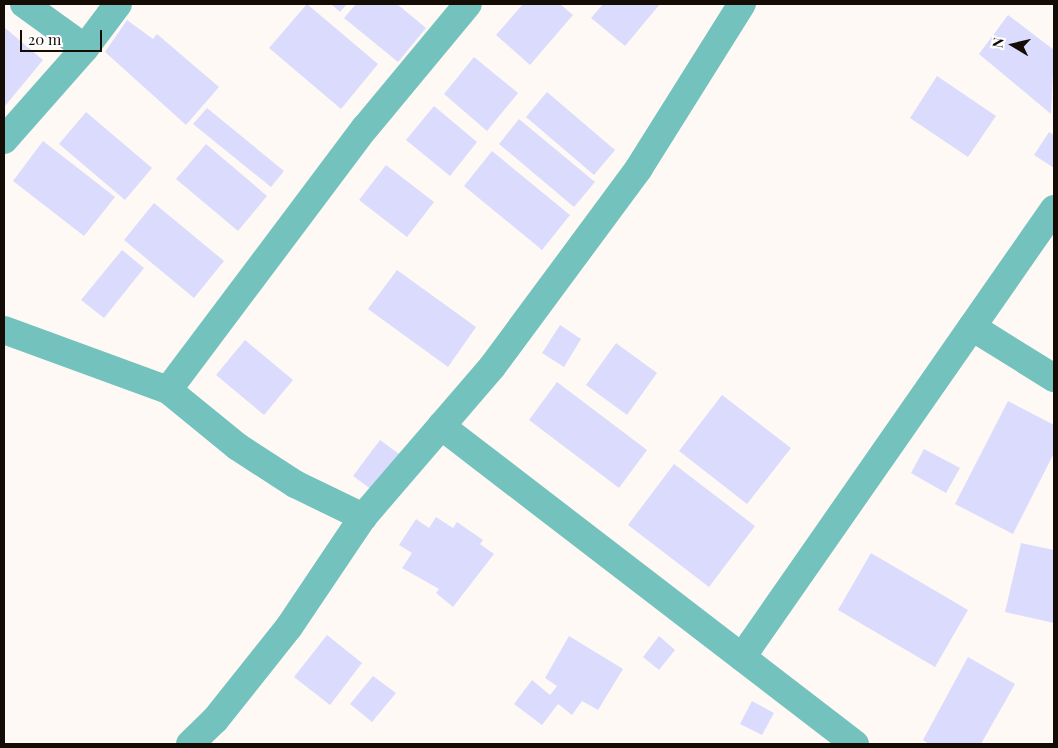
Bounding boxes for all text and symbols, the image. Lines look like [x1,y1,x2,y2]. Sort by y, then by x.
scale bar [22,20,105,52]
north arrow [988,20,1038,70]
text: 20 m [28,29,61,49]
text: N [988,36,1008,49]

